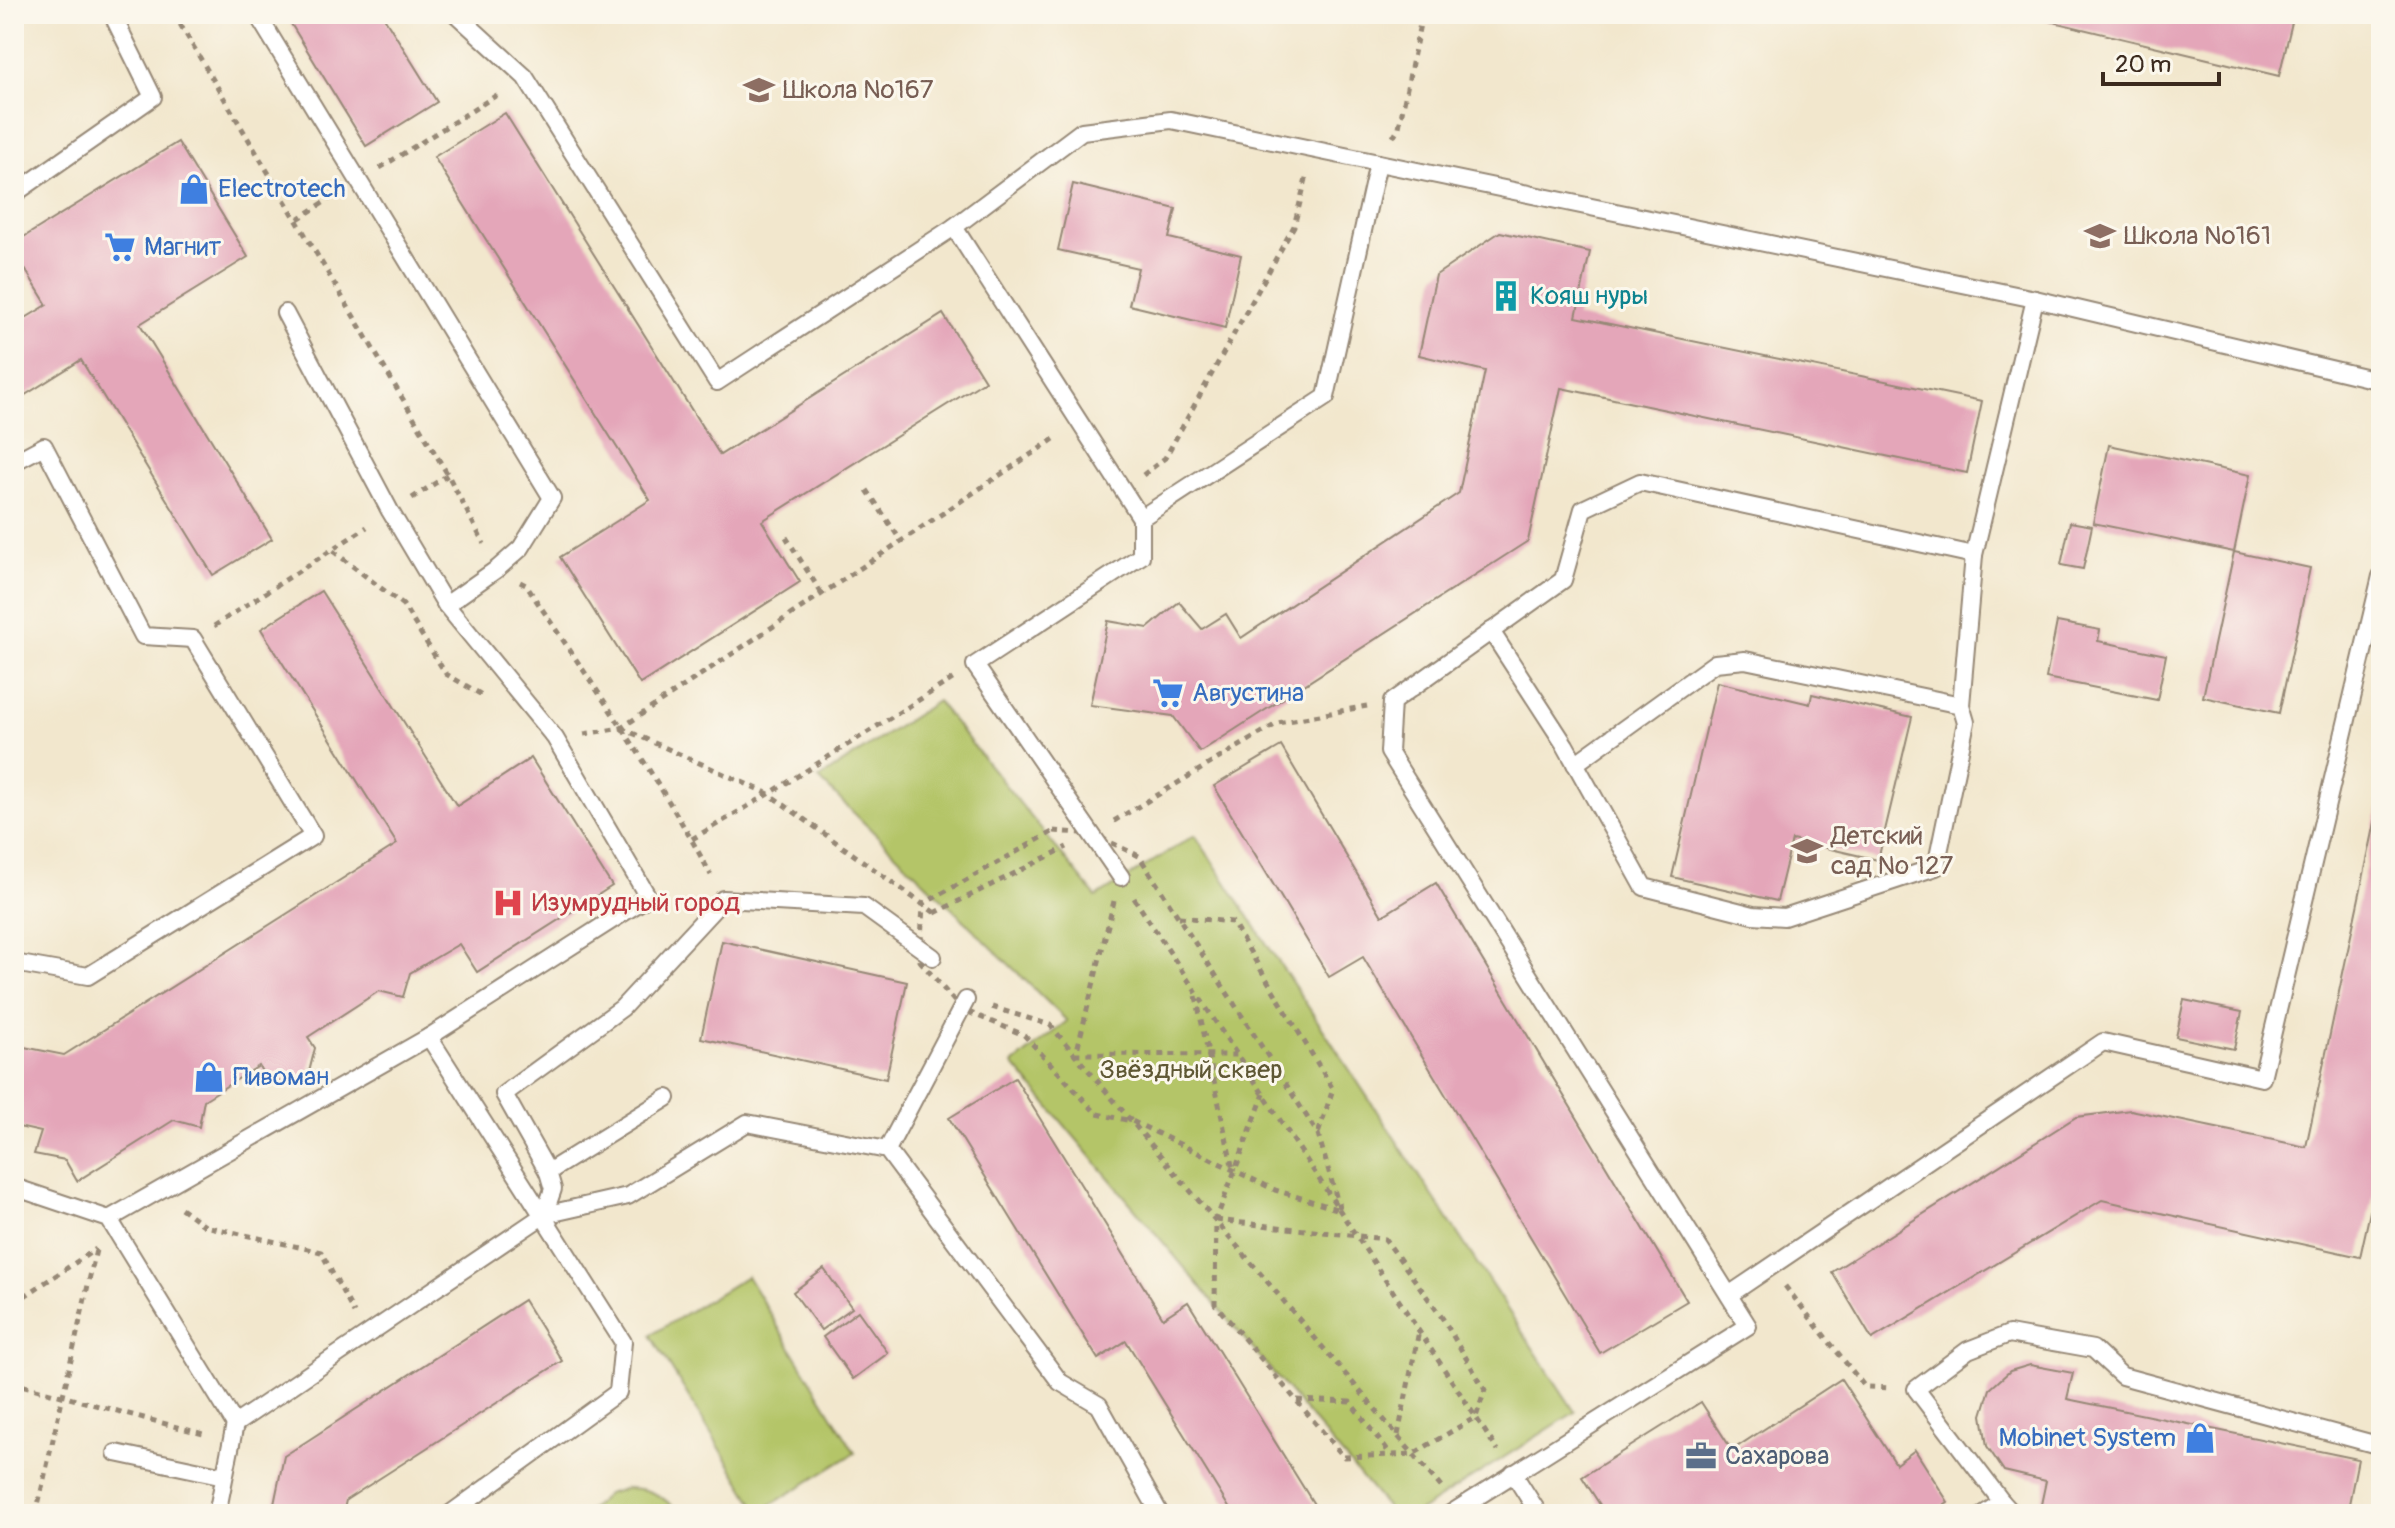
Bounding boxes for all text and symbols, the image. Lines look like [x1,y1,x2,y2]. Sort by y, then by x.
scale bar [2103,36,2219,86]
text: 20 m [2115,50,2171,79]
school or university icon: Школа №167 [742,73,776,107]
place label: Школа №167 [783,74,934,106]
shop icon: Electrotech [177,172,211,206]
place label: Electrotech [218,173,346,205]
school or university icon: Школа №161 [2083,219,2117,253]
place label: Школа №161 [2124,220,2271,252]
supermarket icon: Магнит [103,230,137,264]
place label: Магнит [144,231,221,263]
building icon: Кояш нуры [1489,279,1523,313]
place label: Кояш нуры [1530,280,1648,312]
supermarket icon: Августина [1151,676,1185,710]
place label: Августина [1192,677,1304,709]
place label: Детский сад № 127 [1830,820,1953,882]
school or university icon: Детский сад № 127 [1790,834,1824,868]
hospital icon: Изумрудный город [491,886,525,920]
place label: Изумрудный город [532,887,740,919]
park label: Звёздный сквер [1100,1054,1282,1086]
shop icon: Пивоман [192,1060,226,1094]
place label: Пивоман [233,1061,329,1093]
shop icon: Mobinet System [2183,1421,2217,1455]
place label: Mobinet System [1999,1422,2176,1454]
office icon: Сахарова [1684,1439,1718,1473]
place label: Сахарова [1725,1440,1829,1472]

